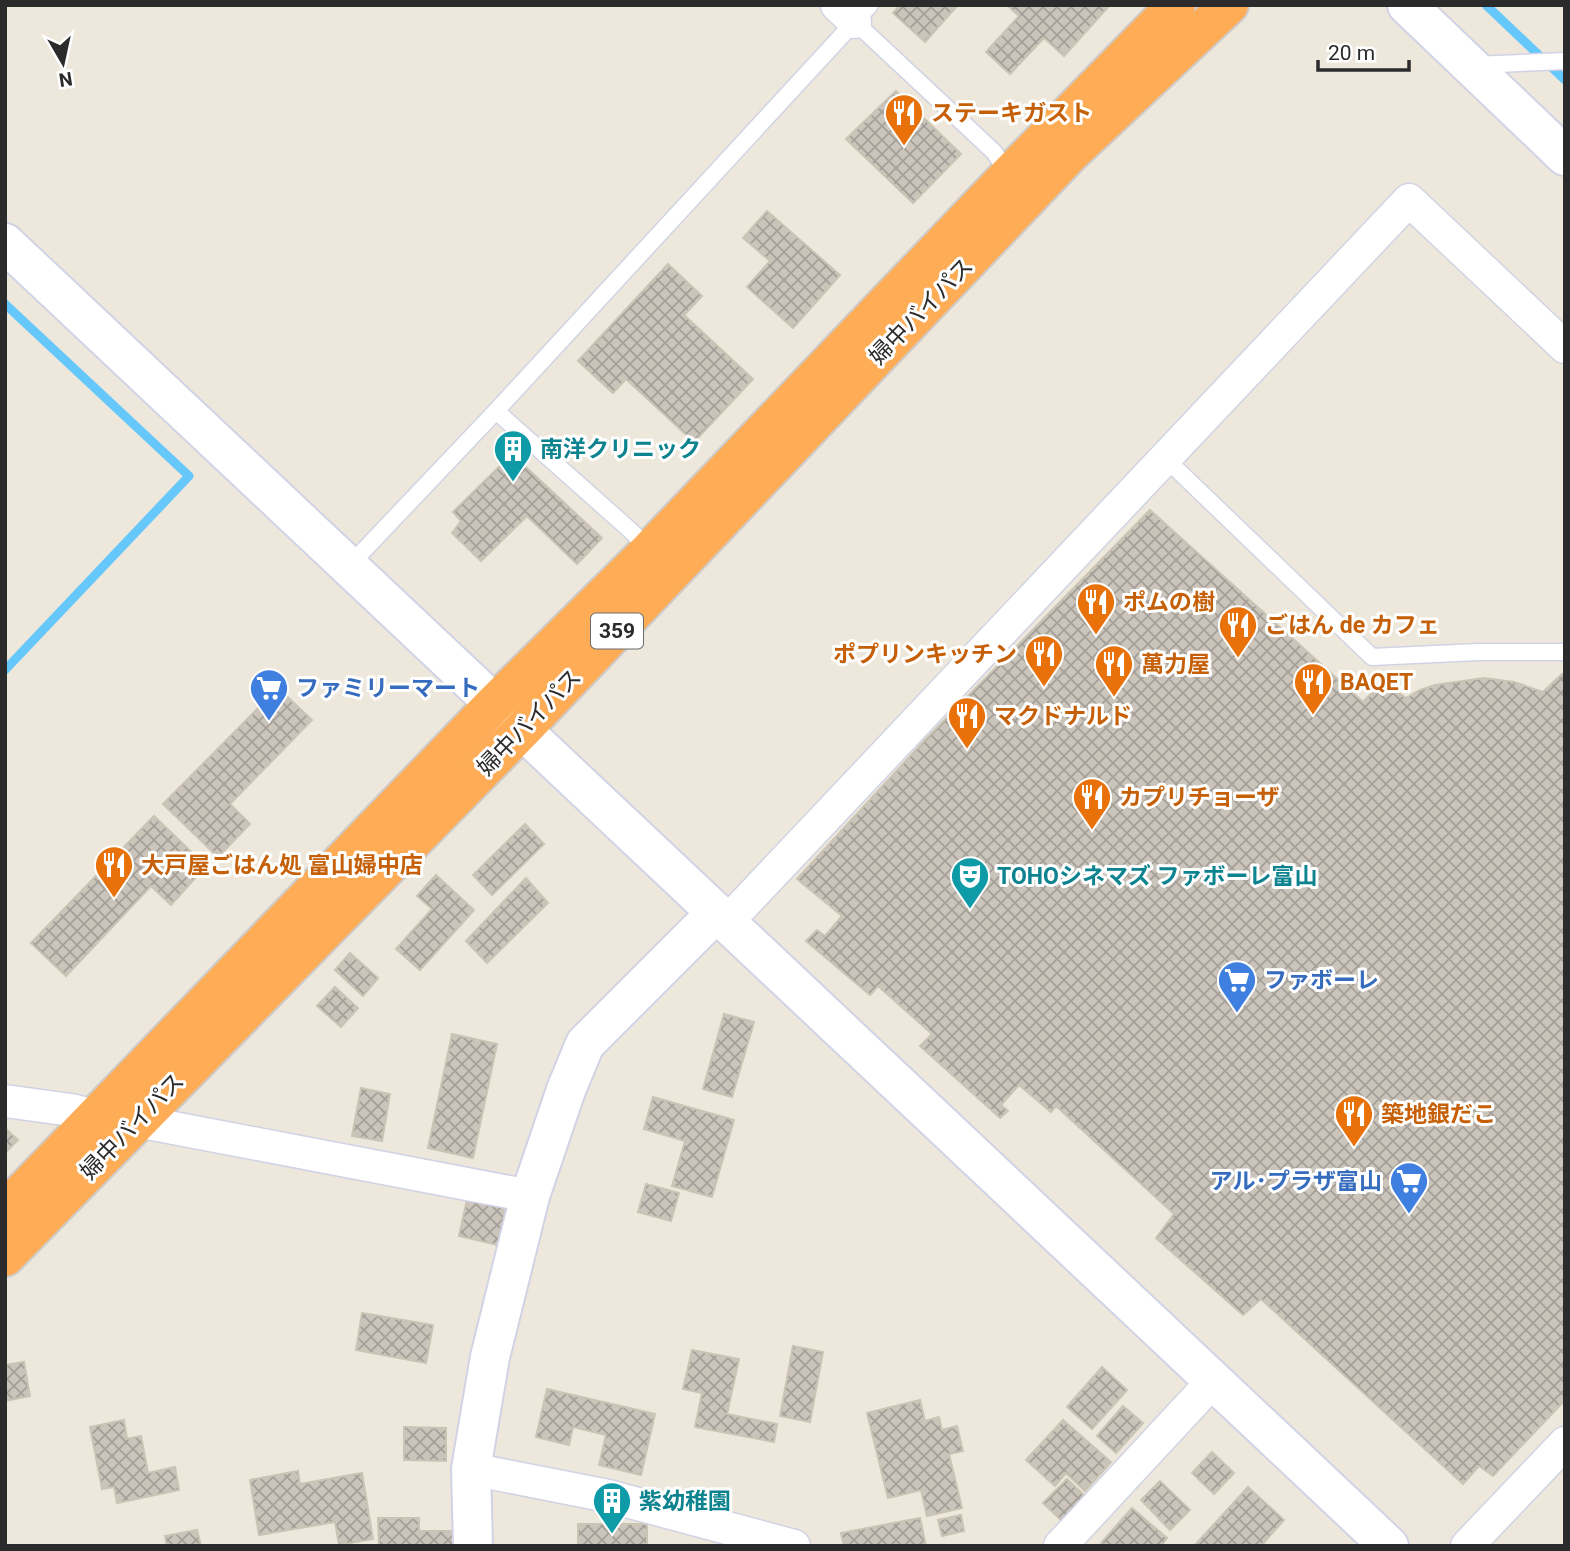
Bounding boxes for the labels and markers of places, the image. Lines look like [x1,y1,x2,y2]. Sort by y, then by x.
restaurant icon: ステーキガスト [883,92,925,147]
place label: ステーキガスト [931,100,1092,127]
building icon: 南洋クリニック [492,428,534,483]
place label: 南洋クリニック [540,436,701,463]
restaurant icon: ポムの樹 [1075,581,1117,636]
place label: ポムの樹 [1123,589,1215,616]
restaurant icon: ごはん de カフェ [1217,604,1259,659]
place label: ごはん de カフェ [1265,612,1440,639]
restaurant icon: ポプリンキッチン [1023,633,1065,688]
place label: ポプリンキッチン [833,641,1017,668]
restaurant icon: 萬力屋 [1093,643,1135,698]
place label: 萬力屋 [1141,651,1210,678]
restaurant icon: BAQET [1292,661,1334,716]
supermarket icon: ファミリーマート [248,667,290,722]
place label: BAQET [1340,669,1413,696]
place label: ファミリーマート [296,675,480,702]
restaurant icon: マクドナルド [946,695,988,750]
place label: マクドナルド [994,703,1132,730]
restaurant icon: カプリチョーザ [1071,776,1113,831]
place label: カプリチョーザ [1119,784,1280,811]
restaurant icon: 大戸屋ごはん処 富山婦中店 [93,844,135,899]
place label: 大戸屋ごはん処 富山婦中店 [141,852,423,879]
theatre icon: TOHOシネマズ ファボーレ富山 [949,855,991,910]
place label: TOHOシネマズ ファボーレ富山 [997,863,1318,890]
supermarket icon: ファボーレ [1216,959,1258,1014]
place label: ファボーレ [1264,967,1379,994]
restaurant icon: 築地銀だこ [1333,1093,1375,1148]
place label: 築地銀だこ [1381,1101,1496,1128]
supermarket icon: アル･プラザ富山 [1388,1160,1430,1215]
place label: アル･プラザ富山 [1210,1168,1382,1195]
building icon: 紫幼稚園 [591,1480,633,1535]
place label: 紫幼稚園 [639,1488,731,1515]

